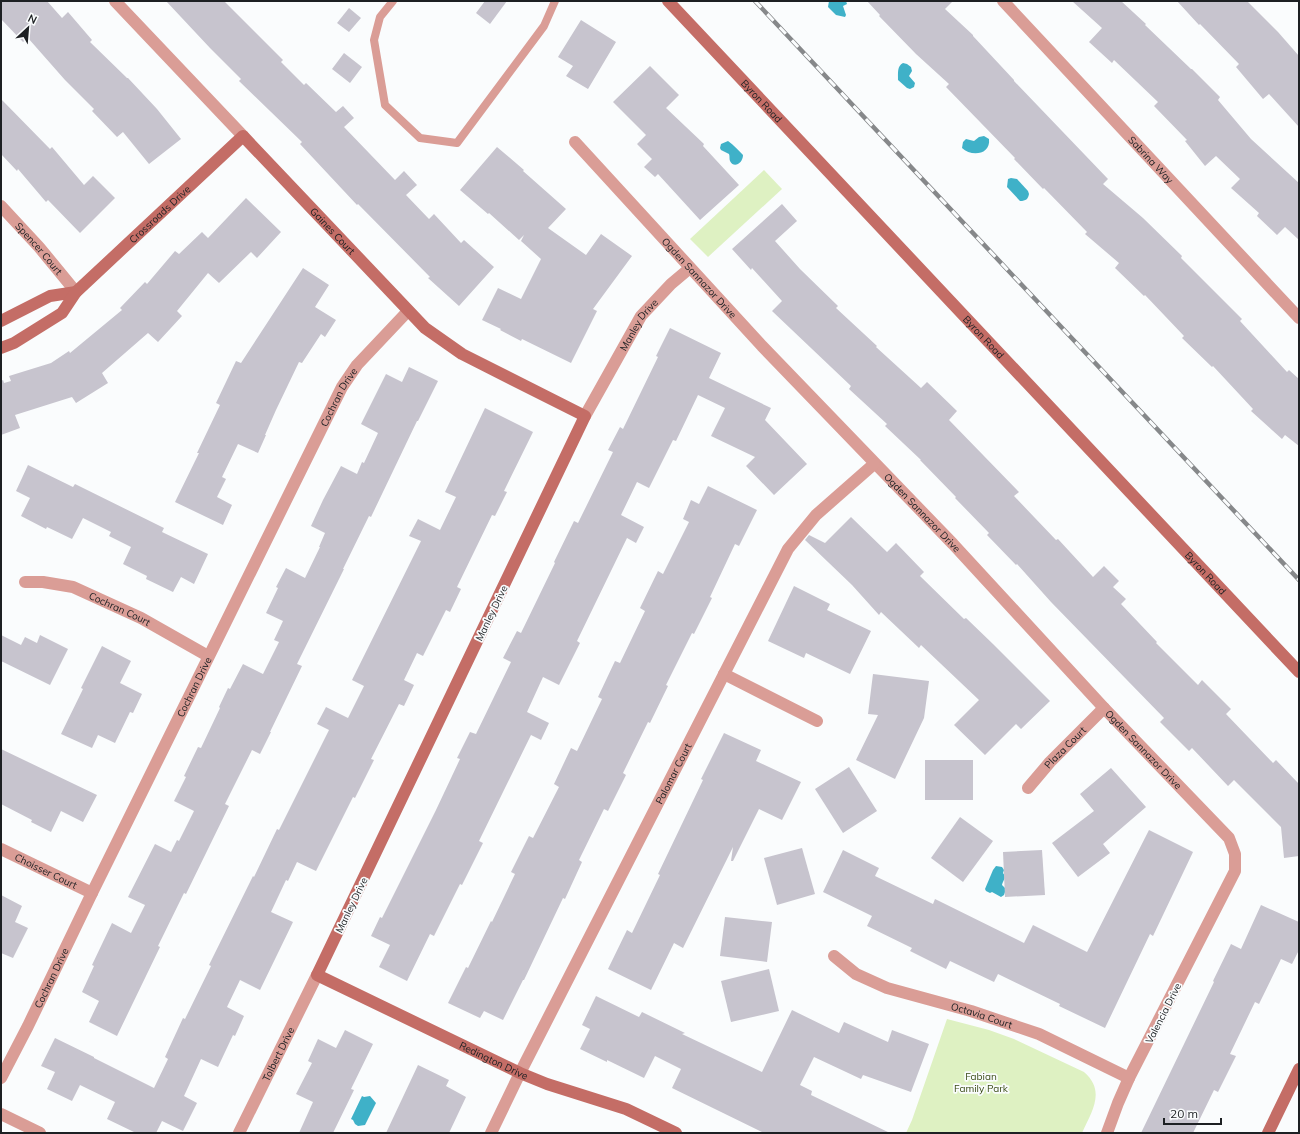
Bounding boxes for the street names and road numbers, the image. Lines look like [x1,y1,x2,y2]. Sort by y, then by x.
street label: Byron Road [738,77,785,125]
street label: Sabrina Way [1125,133,1177,187]
street label: Crossroads Drive [126,183,193,246]
street label: Gaines Court [307,205,358,258]
street label: Spencer Court [12,220,65,278]
street label: Ogden Sannazor Drive [659,235,739,321]
street label: Manley Drive [617,296,661,353]
street label: Byron Road [960,313,1007,361]
street label: Cochran Drive [317,365,360,429]
street label: Ogden Sannazor Drive [881,470,963,555]
street label: Byron Road [1182,549,1229,597]
street label: Manley Drive [472,583,511,643]
street label: Cochran Court [87,589,153,629]
street label: Cochran Drive [174,655,215,719]
street label: Ogden Sannazor Drive [1102,707,1184,792]
street label: Plaza Court [1041,723,1089,771]
street label: Palomar Court [653,741,695,806]
street label: Choisser Court [12,851,80,892]
street label: Manley Drive [332,875,371,935]
street label: Cochran Drive [32,946,72,1010]
street label: Valencia Drive [1143,981,1184,1046]
street label: Octavia Court [949,1000,1015,1032]
street label: Tolbert Drive [259,1025,297,1084]
street label: Redington Drive [457,1039,530,1083]

